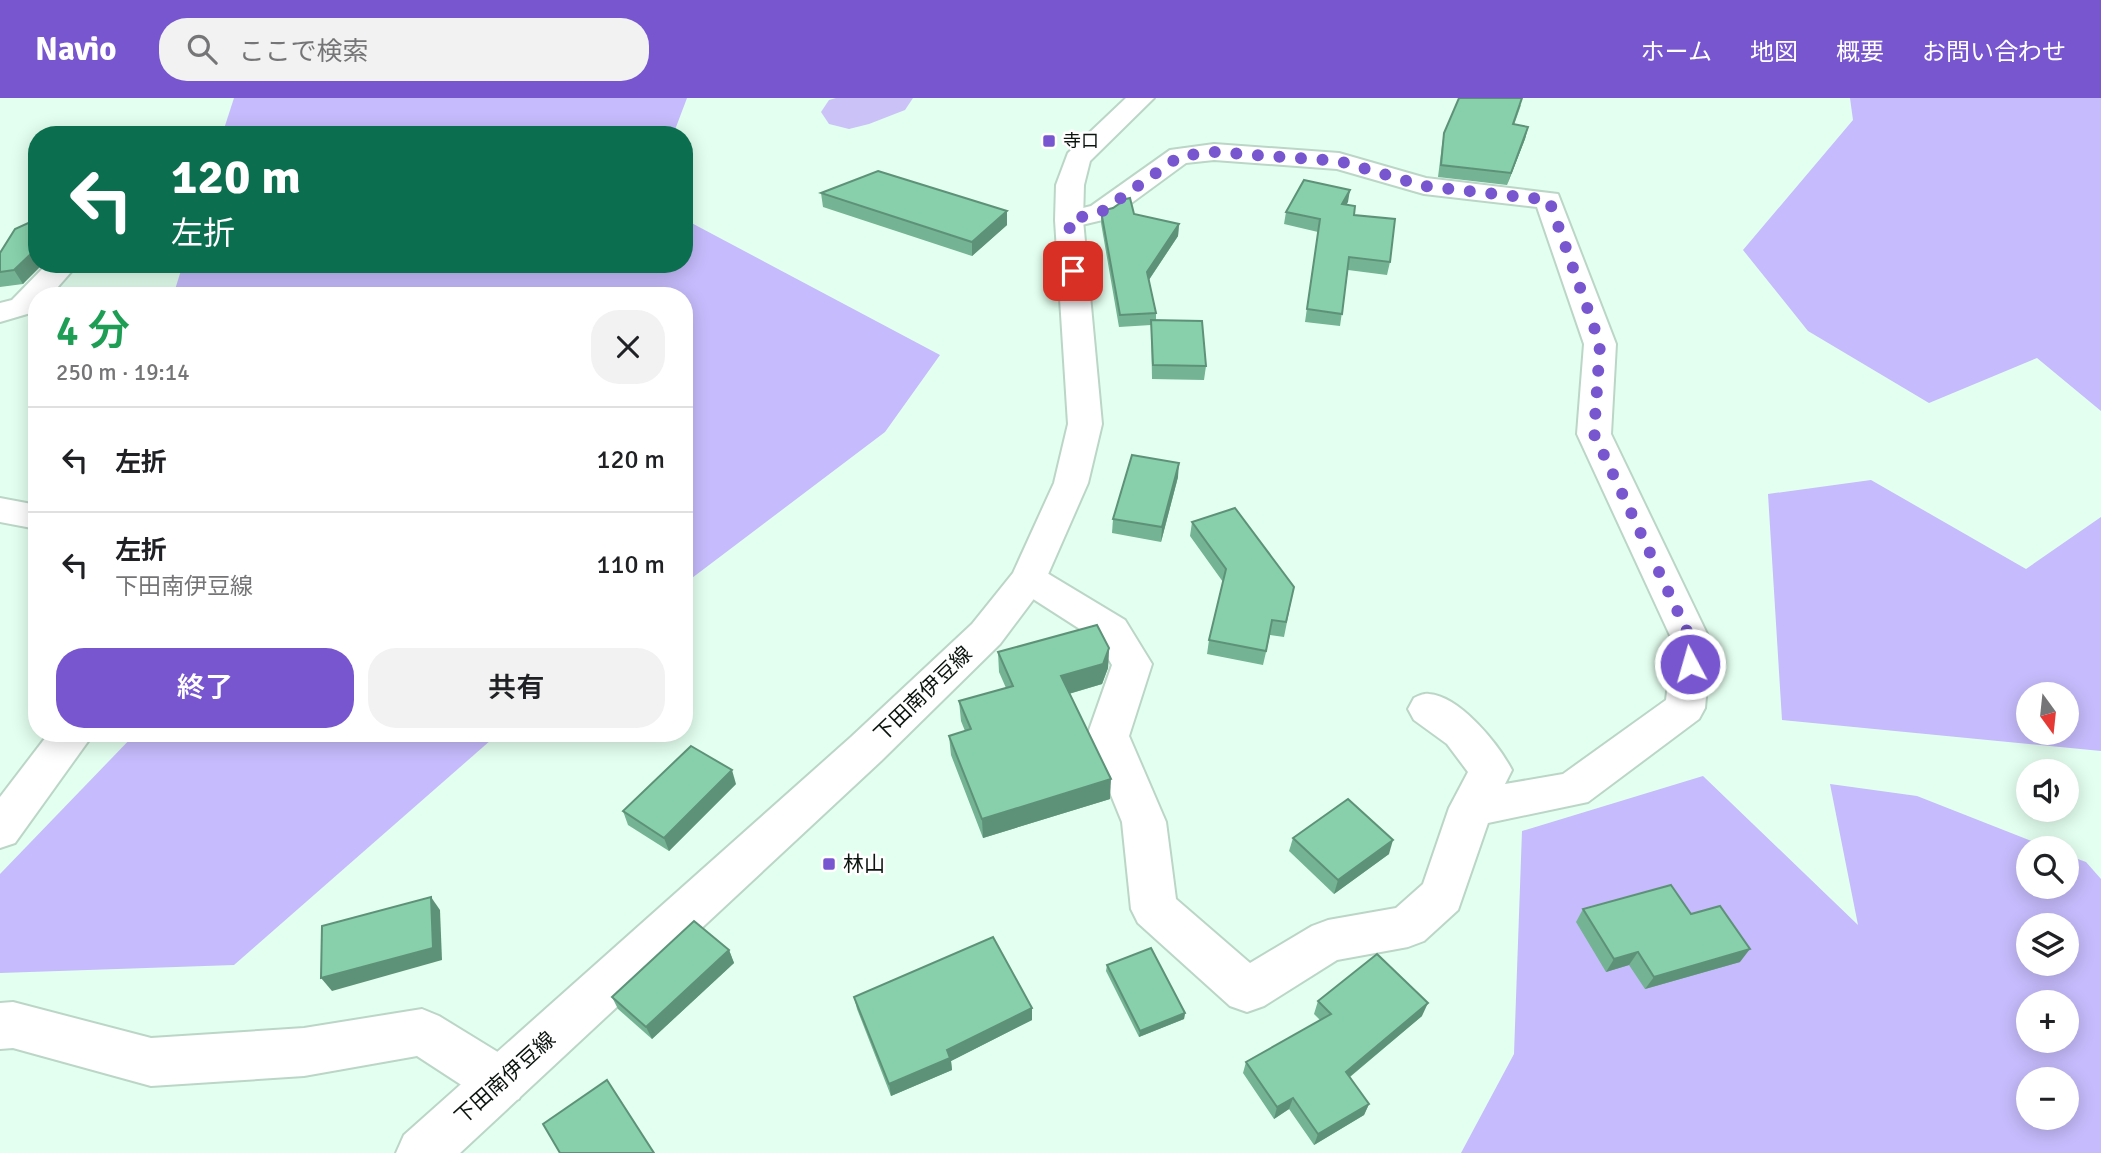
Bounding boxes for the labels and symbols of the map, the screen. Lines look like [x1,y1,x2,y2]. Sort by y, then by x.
place label: 寺口 [1063,130,1099,152]
marker: 寺口 [1041,133,1057,149]
pin [1043,241,1103,301]
position arrow [1653,627,1727,701]
street label: 下田南伊豆線 [869,641,977,747]
north arrow [2016,682,2079,746]
place label: 林山 [843,851,885,877]
marker: 林山 [821,856,837,872]
street label: 下田南伊豆線 [449,1026,561,1130]

